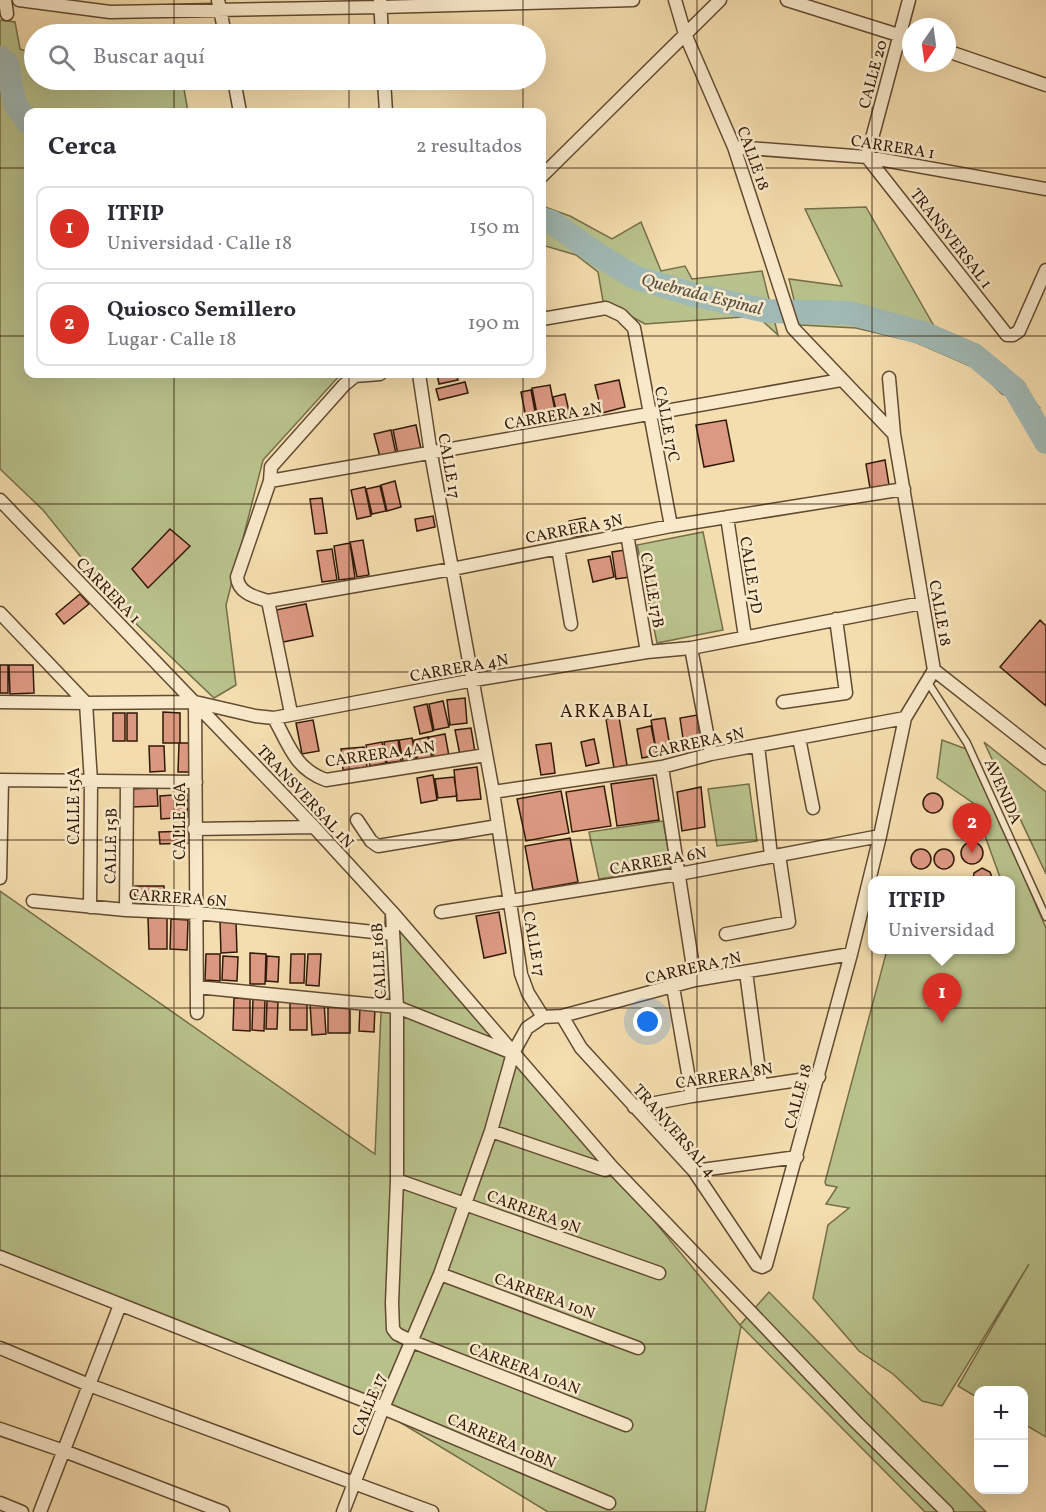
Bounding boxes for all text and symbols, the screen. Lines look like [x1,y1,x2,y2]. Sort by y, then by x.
north arrow [902,18,956,72]
search box [24,24,546,90]
street label: CALLE 20 [854,38,894,111]
icon: search [45,41,78,74]
text: Buscar aquí [93,42,205,73]
street label: CALLE 18 [730,124,774,194]
text: Cerca [48,129,117,165]
street label: CARRERA 1 [849,131,936,165]
text: 2 resultados [416,133,522,161]
street label: TRANSVERSAL 1 [904,185,997,294]
text: ITFIP [107,199,164,230]
text: 1 [65,214,74,242]
text: 150 m [469,214,520,242]
text: Universidad · Calle 18 [107,230,292,258]
water label: Quebrada Espinal [638,268,766,323]
text: Quiosco Semillero [107,295,296,326]
text: 2 [64,310,75,338]
text: 190 m [468,310,520,338]
text: Lugar · Calle 18 [107,326,236,354]
street label: CALLE 17C [648,385,684,464]
street label: CARRERA 2N [503,398,604,436]
street label: CALLE 17 [431,432,465,501]
street label: CARRERA 3N [524,510,625,550]
street label: CALLE 17D [733,535,767,616]
street label: CALLE 17B [634,551,668,630]
street label: CARRERA 1 [70,553,145,629]
street label: CALLE 18 [922,579,956,648]
street label: CARRERA 4N [408,649,510,688]
district label: ARKABAL [560,700,654,725]
street label: CARRERA 5N [646,723,747,765]
street label: CARRERA 4AN [324,736,437,774]
street label: TRANSVERSAL 1N [251,741,358,854]
street label: AVENIDA [978,756,1026,828]
street label: CALLE 15A [64,767,86,845]
street label: CALLE 16A [170,782,192,860]
pin: 2 [952,804,992,853]
street label: CALLE 15B [100,808,124,884]
street label: CARRERA 6N [608,843,709,881]
popup [868,876,1015,954]
street label: CARRERA 6N [128,885,228,913]
text: ITFIP [888,886,945,917]
street label: CALLE 17 [516,910,550,979]
text: Universidad [888,917,995,945]
street label: CALLE 16B [367,922,393,1000]
street label: CARRERA 7N [643,947,744,991]
pin: 1 [922,974,962,1023]
your location [633,1007,662,1036]
street label: CARRERA 8N [674,1058,775,1096]
street label: CALLE 18 [780,1062,818,1131]
street label: TRANVERSAL 4 [627,1080,720,1182]
street label: CARRERA 9N [483,1186,583,1240]
street label: CARRERA 10N [491,1268,598,1325]
street label: CARRERA 10AN [466,1339,583,1401]
street label: CALLE 17 [347,1370,393,1440]
map controls [974,1386,1028,1494]
button: + [974,1386,1028,1440]
street label: CARRERA 10BN [444,1409,559,1475]
button: − [974,1440,1028,1494]

